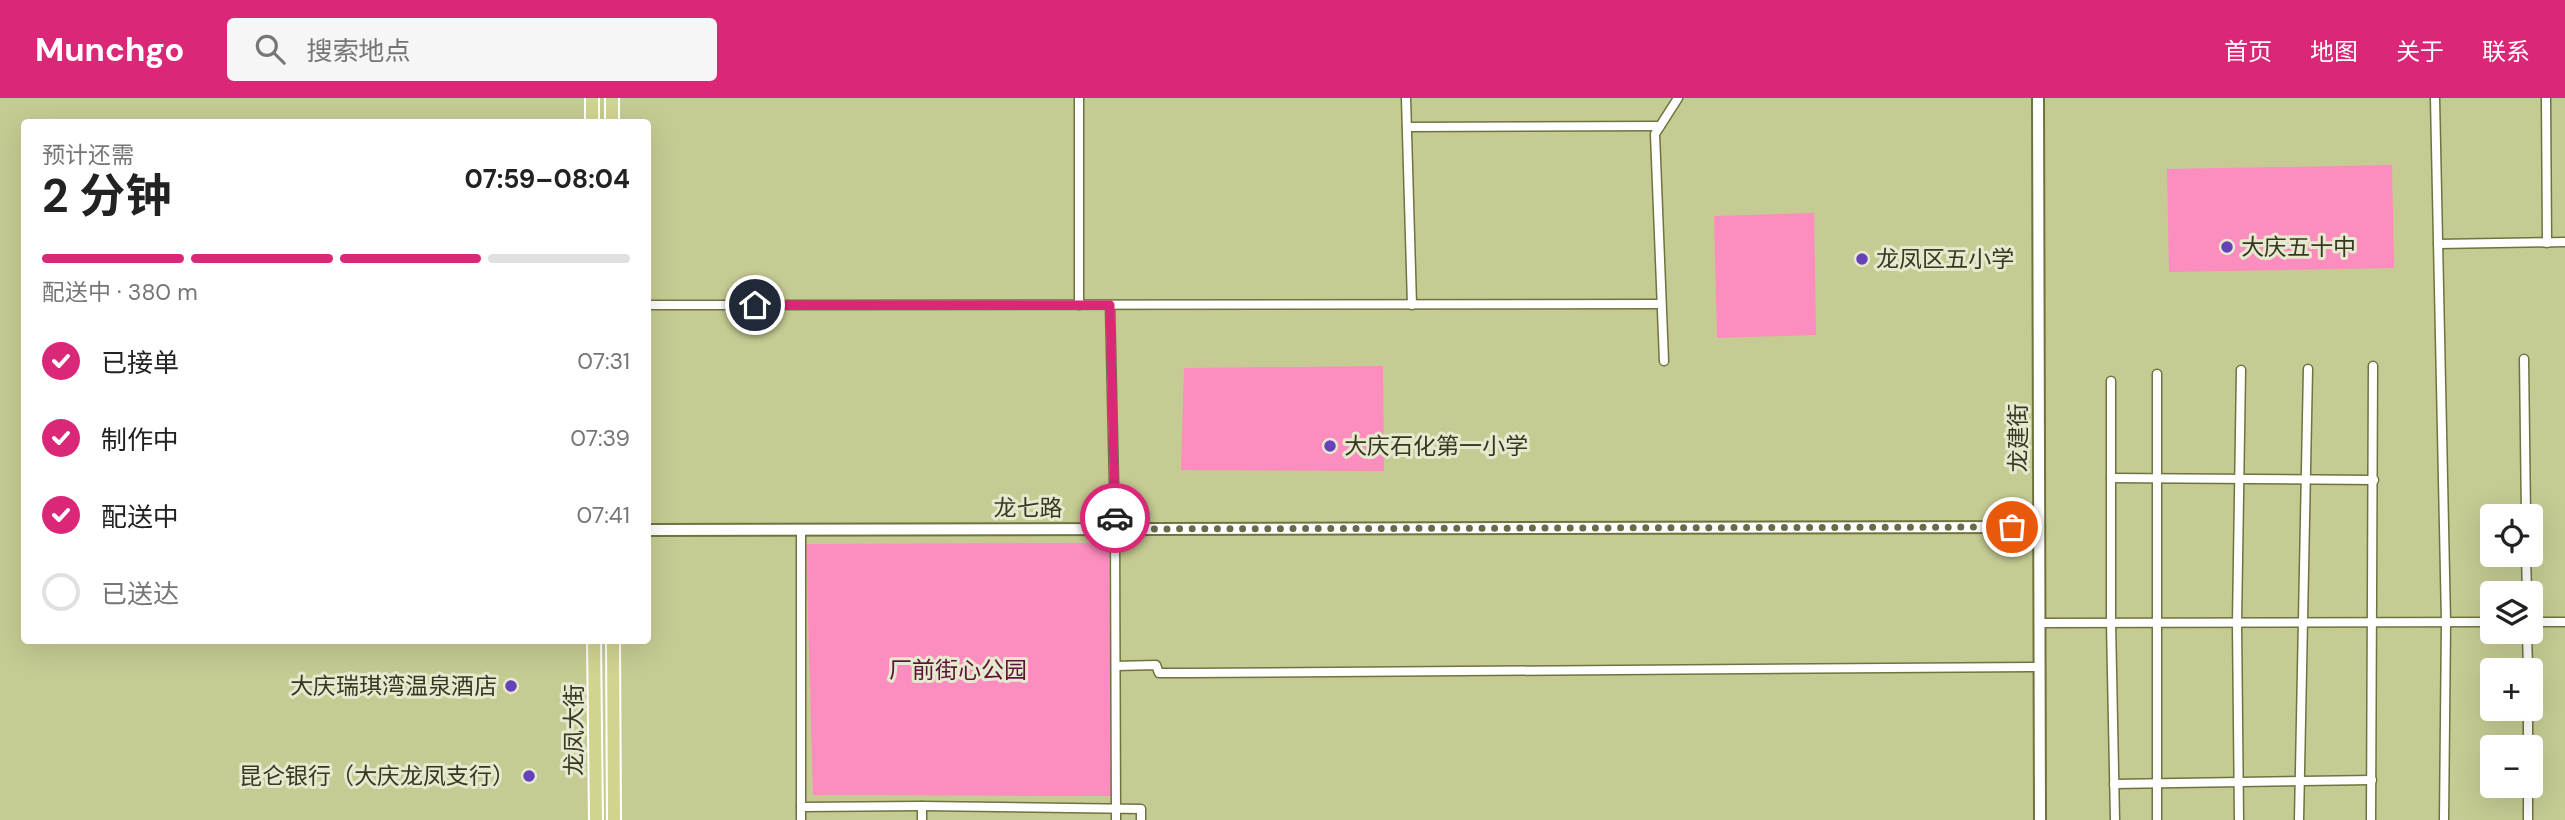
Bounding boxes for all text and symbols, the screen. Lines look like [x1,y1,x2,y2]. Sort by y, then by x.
search box [227,18,717,81]
text: Munchgo [35,28,185,71]
icon: search [251,30,289,68]
text: 搜索地点 [307,34,411,68]
text: 首页 [2224,36,2272,67]
text: 地图 [2310,36,2358,67]
text: 关于 [2396,36,2444,67]
text: 联系 [2482,36,2530,67]
text: 预计还需 [42,140,134,170]
text: 07:59–08:04 [465,162,630,196]
text: 2 分钟 [42,166,171,226]
place label: 大庆五十中 [2241,232,2356,262]
marker: 大庆五十中 [2219,239,2235,255]
place label: 龙凤区五小学 [1876,244,2014,274]
marker: 龙凤区五小学 [1854,251,1870,267]
pin [725,275,785,335]
text: 配送中 · 380 m [42,277,198,307]
icon: home [736,286,774,324]
icon: check [42,342,80,380]
text: 已接单 [101,346,179,380]
text: 07:31 [577,346,630,376]
street label: 龙建街 [2003,404,2033,473]
icon: check [42,419,80,457]
text: 制作中 [101,423,179,457]
text: 07:39 [570,423,630,453]
place label: 大庆石化第一小学 [1344,431,1528,461]
marker: 大庆石化第一小学 [1322,438,1338,454]
courier [1080,483,1150,553]
street label: 龙七路 [994,493,1063,523]
icon: check [42,496,80,534]
pin [1982,497,2042,557]
icon: car [1096,499,1134,537]
text: 配送中 [101,500,179,534]
text: 07:41 [577,500,630,530]
map controls [2480,504,2543,798]
button: locate [2480,504,2543,567]
icon: bag [1993,508,2031,546]
text: 已送达 [101,577,179,611]
button: layers [2480,581,2543,644]
park label: 厂前街心公园 [889,655,1027,685]
button: + [2480,658,2543,721]
place label: 大庆瑞琪湾温泉酒店 [290,671,497,701]
marker: 大庆瑞琪湾温泉酒店 [503,678,519,694]
street label: 龙凤大街 [559,684,589,776]
button: − [2480,735,2543,798]
place label: 昆仑银行（大庆龙凤支行） [239,761,515,791]
marker: 昆仑银行（大庆龙凤支行） [521,768,537,784]

